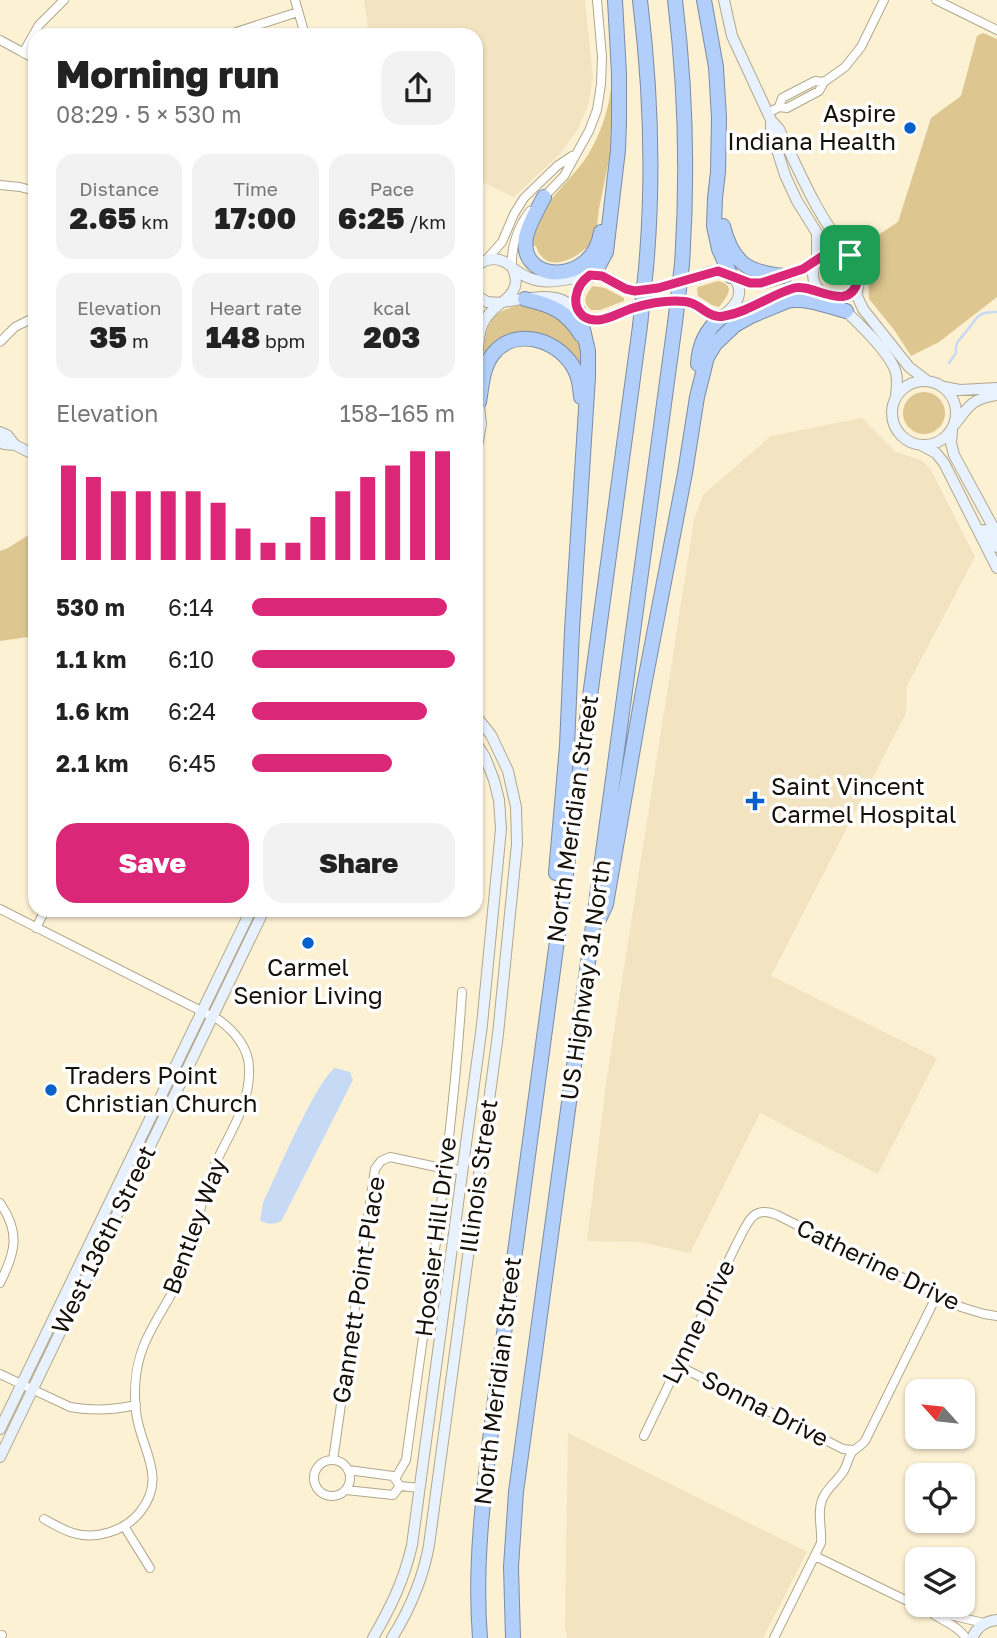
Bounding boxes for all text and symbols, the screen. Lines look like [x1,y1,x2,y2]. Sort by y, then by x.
text: Morning run [56,51,279,96]
button: share [381,51,455,125]
place label: Aspire Indiana Health [727,98,896,155]
text: 08:29 · 5 × 530 m [56,100,242,128]
marker: Aspire Indiana Health [902,120,918,136]
text: Distance [79,177,159,200]
text: Time [233,177,278,200]
text: Pace [370,177,414,200]
text: 2.65 [70,200,136,236]
text: 17:00 [215,200,296,236]
text: 6:25 [338,200,405,236]
text: km [136,210,169,233]
text: /km [405,210,446,233]
pin [820,225,880,285]
icon: arrive [831,236,869,274]
text: Elevation [77,296,161,319]
text: Heart rate [209,296,302,319]
text: kcal [373,296,411,319]
text: 35 [89,319,127,355]
text: 148 [206,319,260,355]
text: 203 [363,319,420,355]
text: m [127,329,149,352]
text: bpm [260,329,305,352]
text: Elevation [56,399,158,427]
text: 158–165 m [340,399,455,427]
text: 530 m [56,593,125,621]
text: 6:14 [168,593,214,621]
text: 1.1 km [56,645,126,673]
text: 6:10 [168,645,214,673]
street label: North Meridian Street [540,693,603,944]
text: 1.6 km [56,697,129,725]
text: 6:24 [168,697,216,725]
text: 2.1 km [56,749,128,777]
text: 6:45 [168,749,216,777]
place label: Saint Vincent Carmel Hospital [771,771,956,828]
marker: Saint Vincent Carmel Hospital [745,791,765,811]
button: Save [56,823,249,903]
button: Share [263,823,455,903]
street label: US Highway 31 North [553,858,616,1102]
marker: Carmel Senior Living [300,935,316,951]
place label: Carmel Senior Living [233,952,383,1009]
place label: Traders Point Christian Church [65,1060,258,1117]
marker: Traders Point Christian Church [43,1082,59,1098]
street label: Illinois Street [452,1097,503,1254]
street label: Hoosier Hill Drive [408,1135,461,1338]
street label: West 136th Street [44,1140,161,1338]
street label: Bentley Way [156,1153,232,1298]
street label: Gannett Point Place [325,1174,390,1405]
street label: Catherine Drive [792,1212,965,1316]
street label: North Meridian Street [467,1255,526,1507]
street label: Lynne Drive [655,1255,740,1388]
street label: Sonna Drive [697,1363,834,1452]
north arrow [905,1379,975,1449]
map controls [905,1379,975,1617]
button: locate [905,1463,975,1533]
button: layers [905,1547,975,1617]

